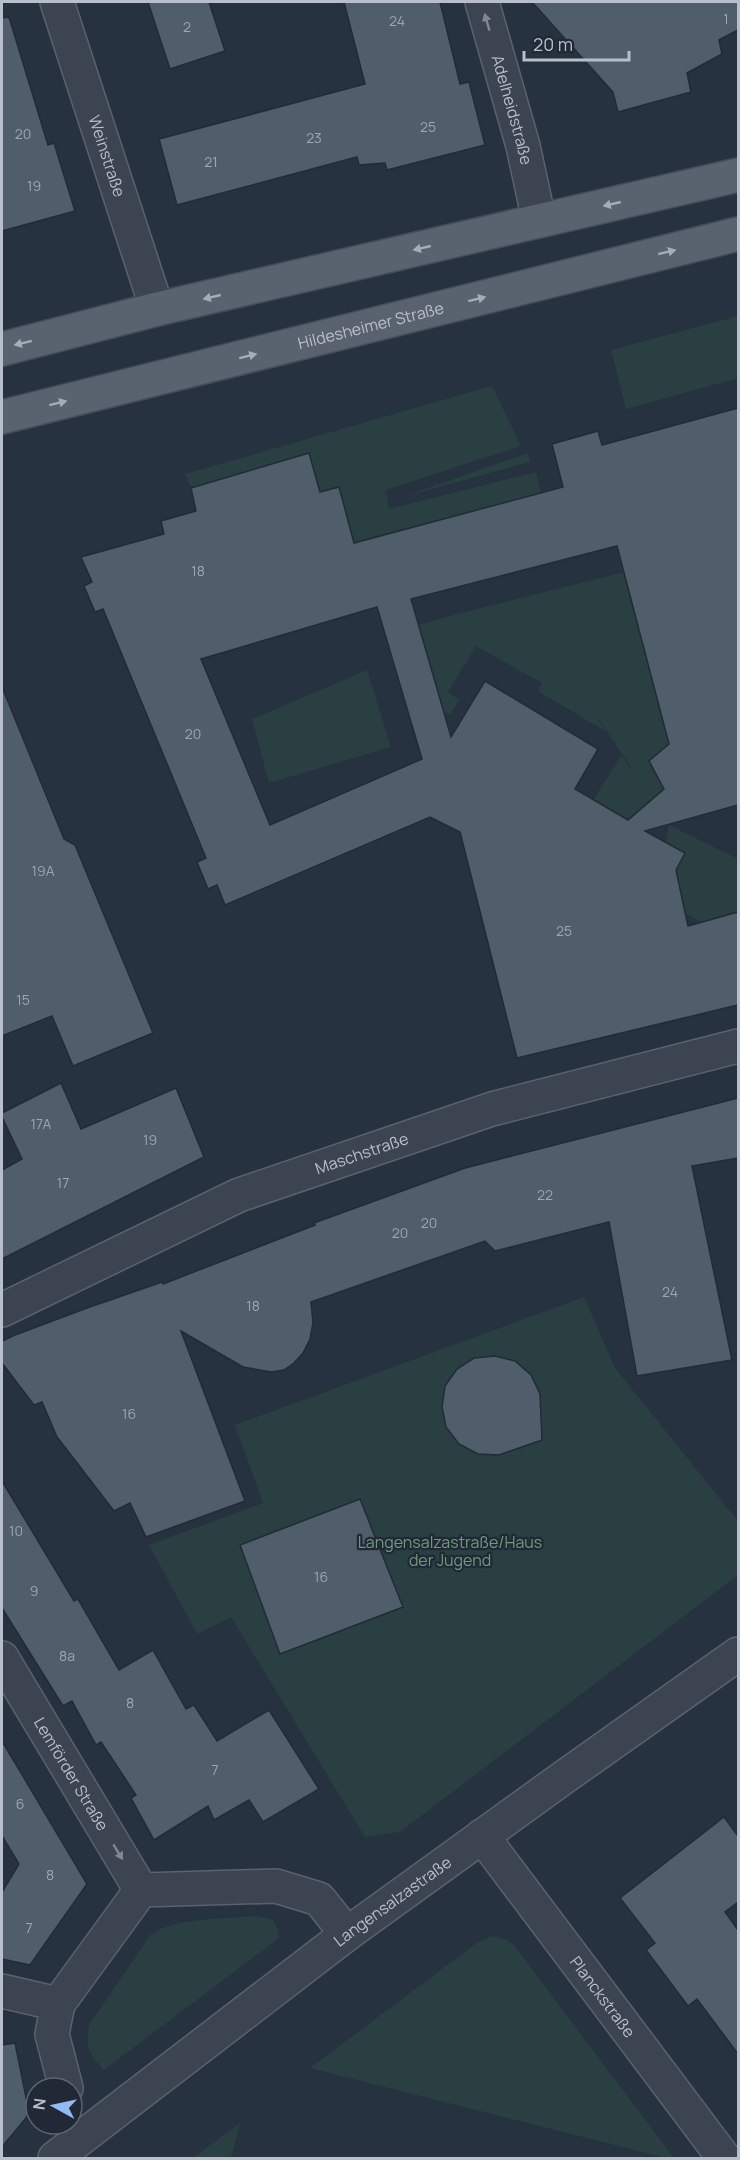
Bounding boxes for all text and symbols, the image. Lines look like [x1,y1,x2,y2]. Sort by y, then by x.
house number: 1 [723,9,729,28]
house number: 24 [389,11,405,30]
one-way arrow [482,12,491,30]
house number: 2 [183,17,191,36]
scale bar [524,24,629,62]
text: 20 m [533,32,573,56]
street label: Adelheidstraße [487,52,538,167]
street label: Weinstraße [84,112,131,200]
house number: 25 [420,117,436,136]
house number: 20 [15,124,31,143]
house number: 23 [306,128,322,147]
house number: 21 [204,152,218,171]
house number: 19 [27,176,41,195]
one-way arrow [603,199,622,209]
one-way arrow [413,243,432,253]
one-way arrow [658,246,676,256]
one-way arrow [203,292,221,302]
one-way arrow [469,294,487,303]
street label: Hildesheimer Straße [295,297,446,354]
one-way arrow [14,339,32,349]
one-way arrow [238,351,257,361]
one-way arrow [49,398,67,408]
house number: 18 [191,561,205,580]
house number: 20 [185,724,201,743]
house number: 19A [31,861,55,880]
house number: 25 [556,921,572,940]
house number: 15 [16,990,30,1009]
house number: 17A [31,1114,52,1133]
street label: Maschstraße [312,1127,411,1179]
house number: 19 [143,1130,157,1149]
house number: 17 [57,1173,69,1192]
house number: 22 [537,1185,553,1204]
house number: 20 [421,1213,437,1232]
house number: 20 [392,1223,408,1242]
house number: 24 [662,1282,678,1301]
house number: 18 [246,1296,260,1315]
house number: 16 [122,1404,136,1423]
house number: 10 [9,1521,23,1540]
park label: Langensalzastraße/Haus der Jugend [358,1531,542,1571]
house number: 16 [314,1567,328,1586]
house number: 9 [30,1581,38,1600]
house number: 8a [59,1646,75,1665]
house number: 8 [126,1693,134,1712]
street label: Lemförder Straße [29,1713,114,1835]
house number: 7 [211,1760,219,1779]
house number: 6 [16,1794,24,1813]
one-way arrow [113,1844,124,1860]
street label: Langensalzastraße [329,1851,456,1951]
house number: 8 [46,1865,54,1884]
house number: 7 [25,1918,33,1937]
street label: Planckstraße [565,1951,641,2042]
north arrow [24,2076,84,2136]
text: N [27,2097,51,2111]

